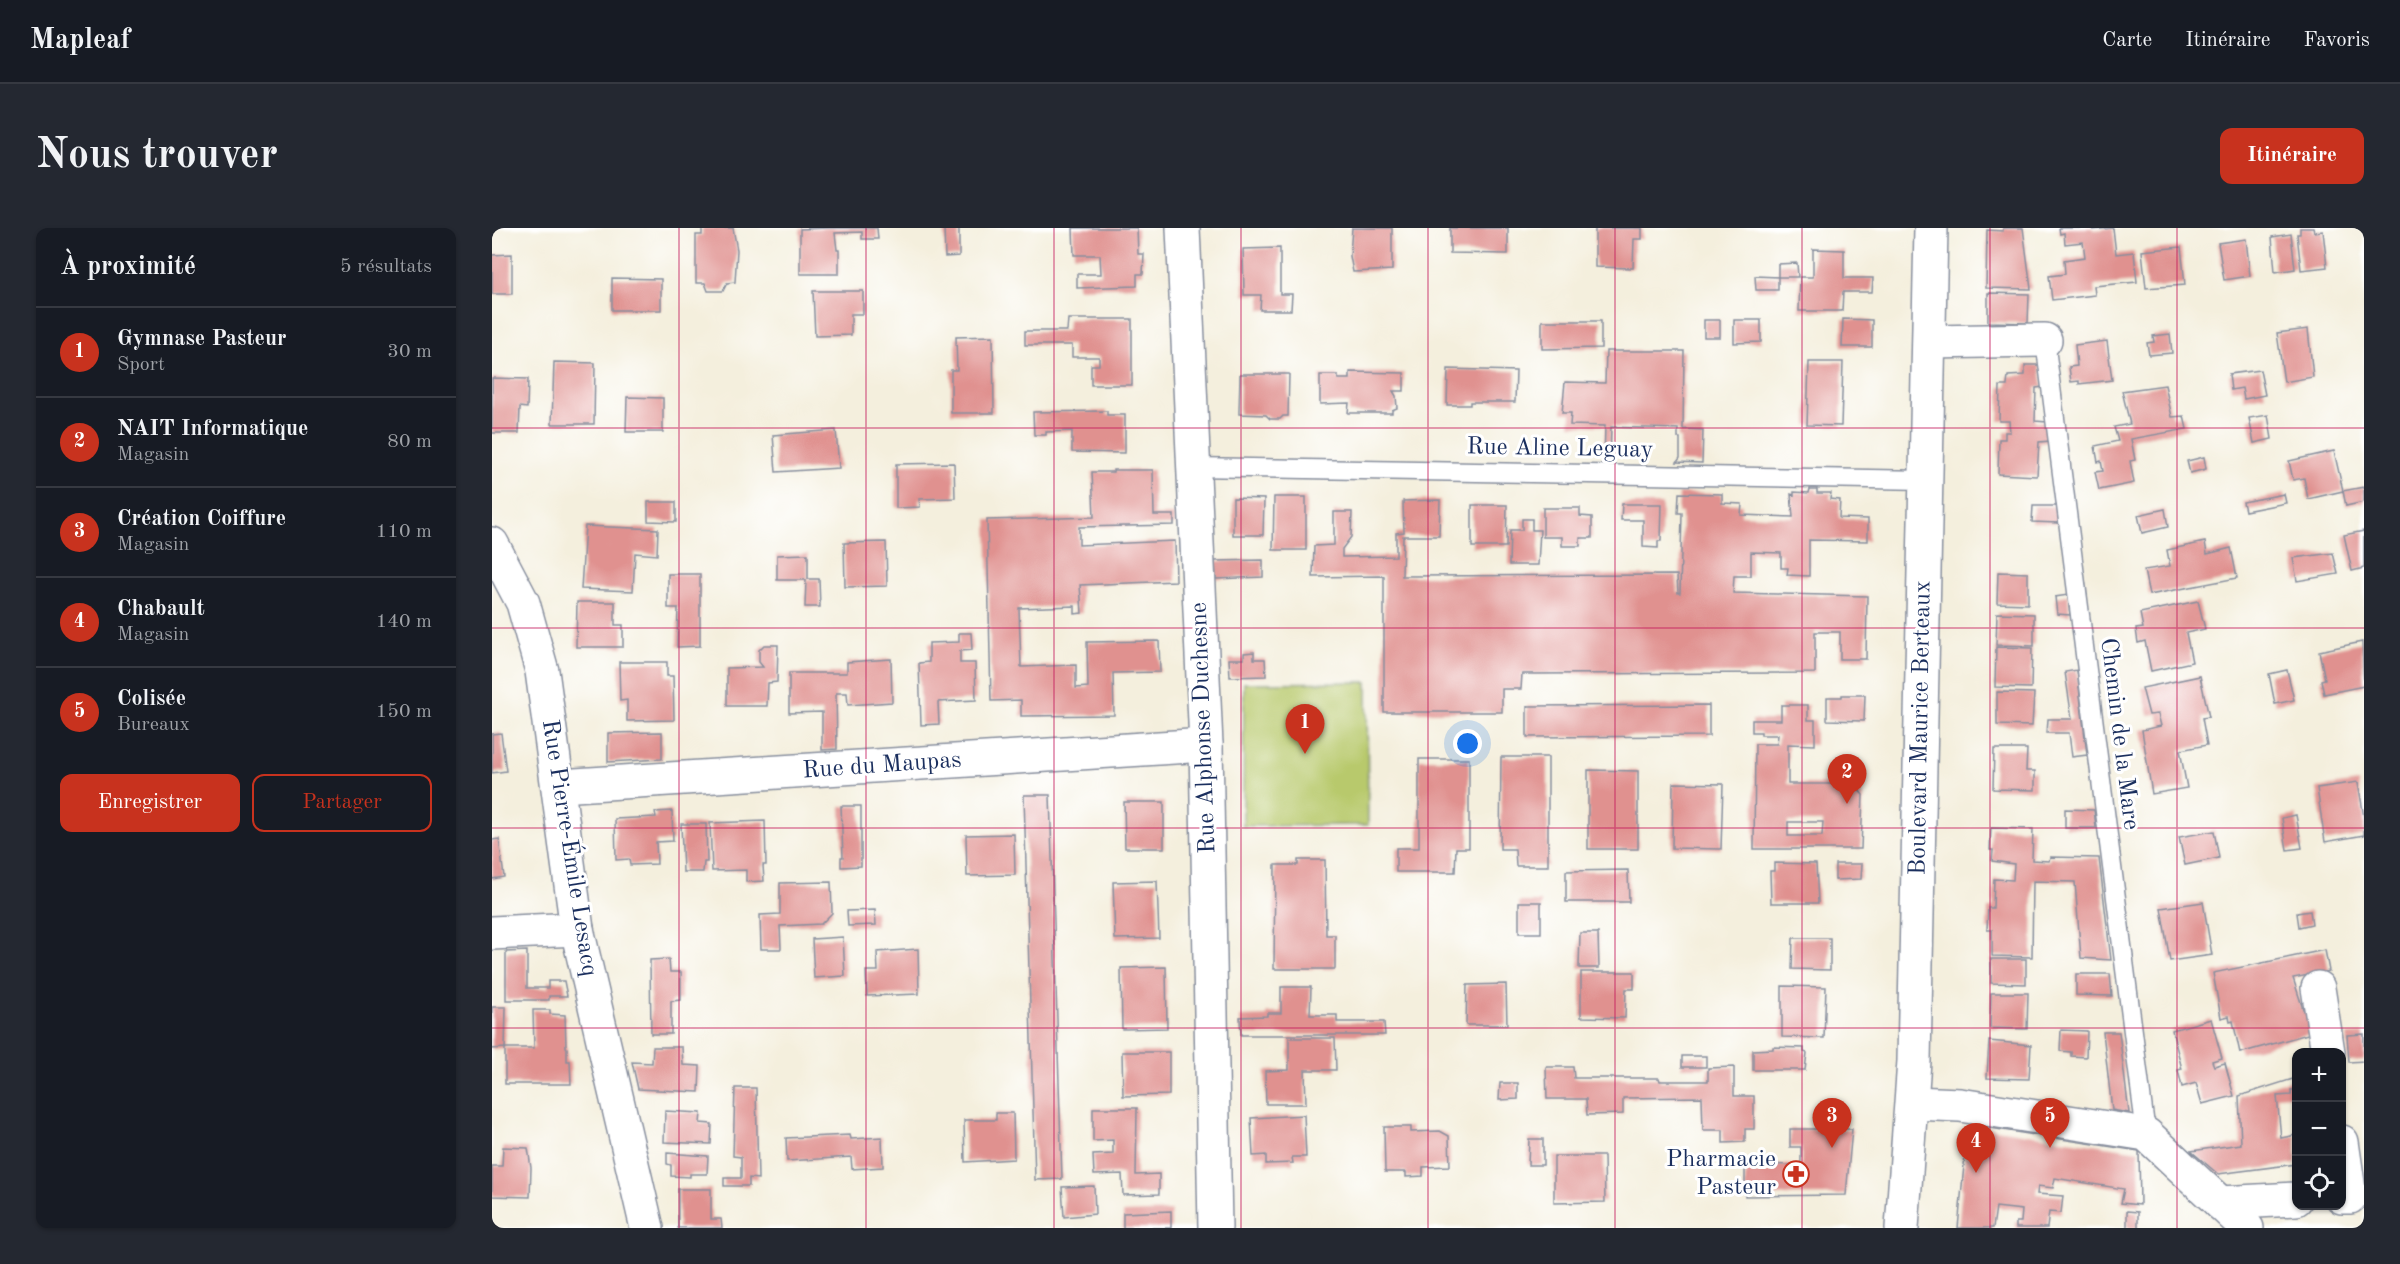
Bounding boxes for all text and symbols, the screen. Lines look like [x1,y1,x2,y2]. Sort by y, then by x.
text: Mapleaf [30,27,130,55]
text: Carte [2102,30,2152,51]
text: Itinéraire [2185,30,2271,51]
text: Favoris [2304,30,2370,51]
button: Itinéraire [2220,128,2364,184]
text: Nous trouver [36,135,278,177]
text: À proximité [60,254,196,280]
text: 5 résultats [340,257,432,277]
text: Gymnase Pasteur [117,328,287,350]
text: 1 [74,342,85,362]
text: 30 m [387,342,432,362]
text: Sport [117,355,165,375]
text: NAIT Informatique [117,418,308,440]
text: 2 [74,432,85,452]
text: 80 m [387,432,432,452]
street label: Rue Aline Leguay [1466,435,1654,463]
text: Magasin [117,445,189,465]
text: Création Coiffure [117,508,286,530]
text: 3 [74,522,85,542]
text: 110 m [376,522,432,542]
text: Magasin [117,535,189,555]
street label: Boulevard Maurice Berteaux [1906,580,1936,876]
text: Chabault [117,598,205,620]
street label: Rue Alphonse Duchesne [1188,602,1220,854]
text: 4 [74,612,85,632]
text: 140 m [376,612,432,632]
text: Magasin [117,625,189,645]
street label: Chemin de la Mare [2095,636,2143,832]
text: Colisée [117,688,186,710]
text: 5 [74,702,85,722]
text: 150 m [376,702,432,722]
pin: 1 [1286,704,1324,754]
text: Bureaux [117,715,190,735]
street label: Rue Pierre-Émile Lesacq [537,717,605,978]
your location [1453,729,1482,758]
street label: Rue du Maupas [802,748,962,784]
pin: 2 [1828,754,1866,804]
button: Enregistrer [60,774,240,832]
button: Partager [252,774,432,832]
map controls [2292,1048,2346,1210]
button: + [2292,1048,2346,1102]
pin: 3 [1812,1098,1852,1148]
pin: 5 [2030,1098,2070,1148]
button: − [2292,1102,2346,1156]
pin: 4 [1956,1124,1996,1173]
place label: Pharmacie Pasteur [1666,1148,1776,1200]
button: locate [2292,1156,2346,1210]
pharmacy icon: Pharmacie Pasteur [1781,1159,1811,1189]

